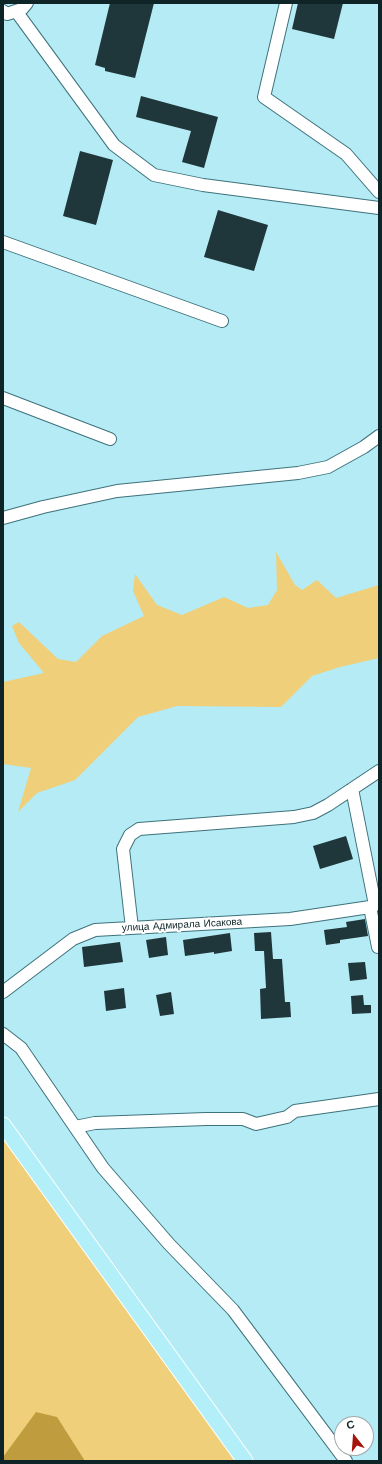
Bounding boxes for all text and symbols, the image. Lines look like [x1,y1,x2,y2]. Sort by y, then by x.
street label: улица Адмирала Исакова [122,916,242,934]
north arrow [334,1416,374,1456]
text: С [345,1418,356,1432]

